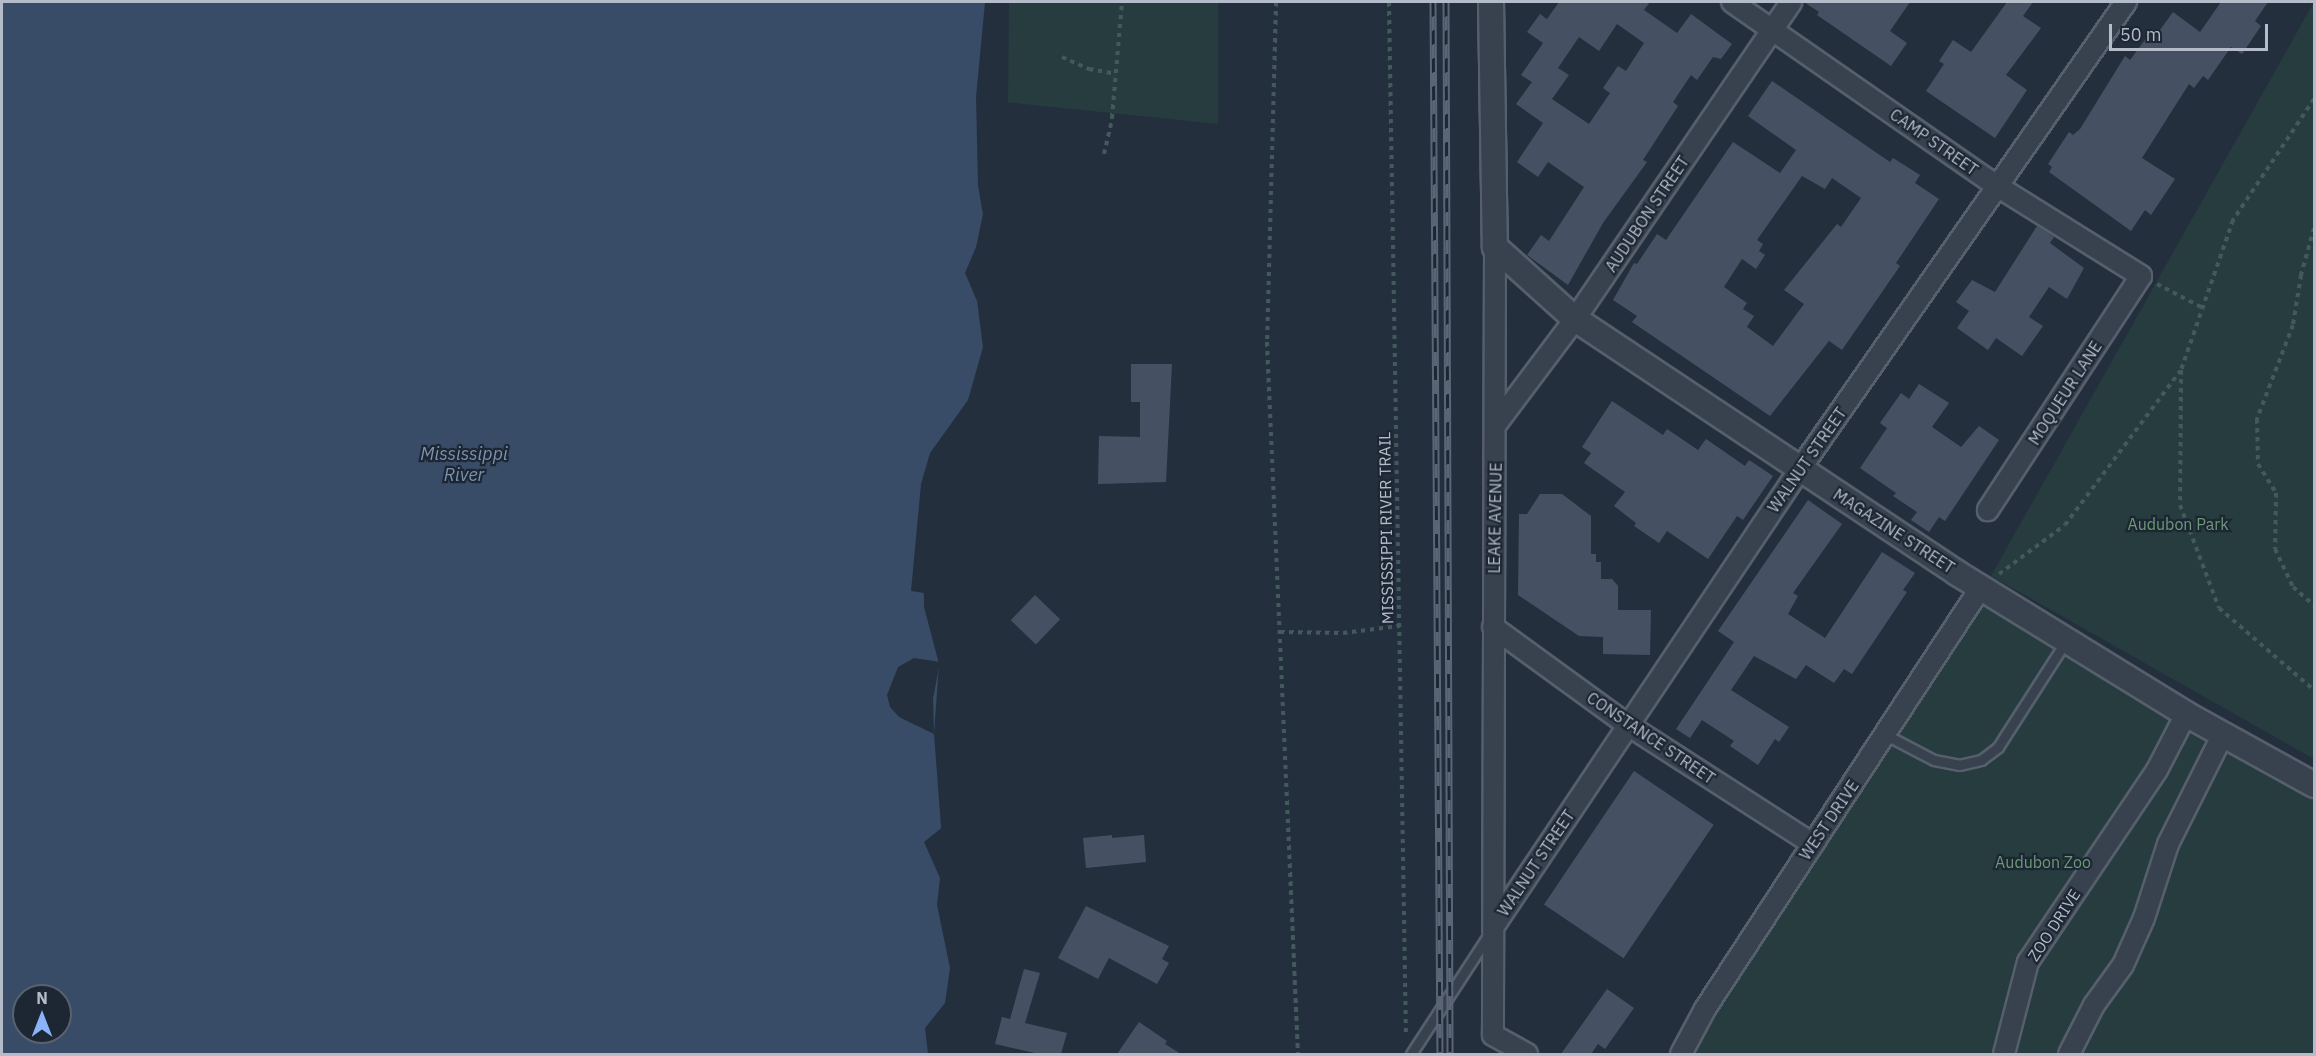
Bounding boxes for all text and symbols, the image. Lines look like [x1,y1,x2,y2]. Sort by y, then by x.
scale bar [2112,12,2271,50]
text: 50 m [2120,23,2162,46]
street label: CAMP STREET [1886,105,1982,179]
street label: AUDUBON STREET [1601,152,1693,276]
street label: MOQUEUR LANE [2024,337,2106,449]
street label: WALNUT STREET [1764,404,1850,516]
street label: MISSISSIPPI RIVER TRAIL [1375,432,1397,624]
water label: Mississippi River [420,444,508,486]
street label: LEAKE AVENUE [1484,462,1506,574]
street label: MAGAZINE STREET [1830,485,1958,577]
park label: Audubon Park [2127,514,2229,534]
street label: CONSTANCE STREET [1583,688,1719,788]
street label: WEST DRIVE [1795,776,1863,864]
street label: WALNUT STREET [1493,806,1579,920]
park label: Audubon Zoo [1995,852,2091,872]
street label: ZOO DRIVE [2024,885,2084,965]
north arrow [12,984,72,1044]
text: N [36,988,48,1008]

